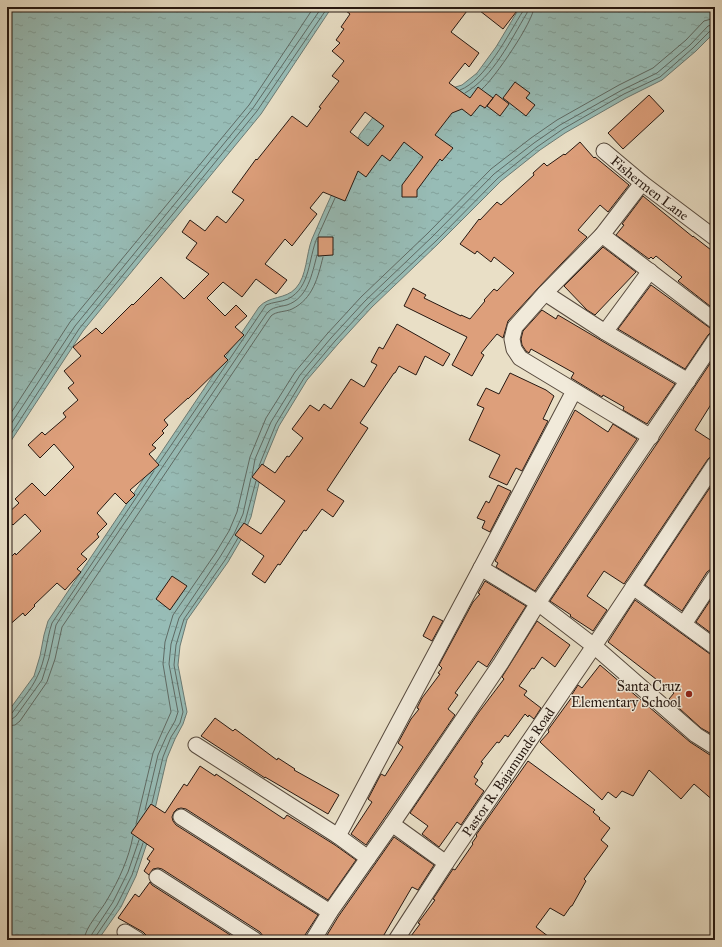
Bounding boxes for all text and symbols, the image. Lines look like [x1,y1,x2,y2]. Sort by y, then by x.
street label: Fishermen Lane [607,152,693,224]
place label: Santa Cruz Elementary School [571,678,682,711]
marker: Santa Cruz Elementary School [684,689,694,699]
street label: Pastor R. Bajamunde Road [458,704,558,840]

